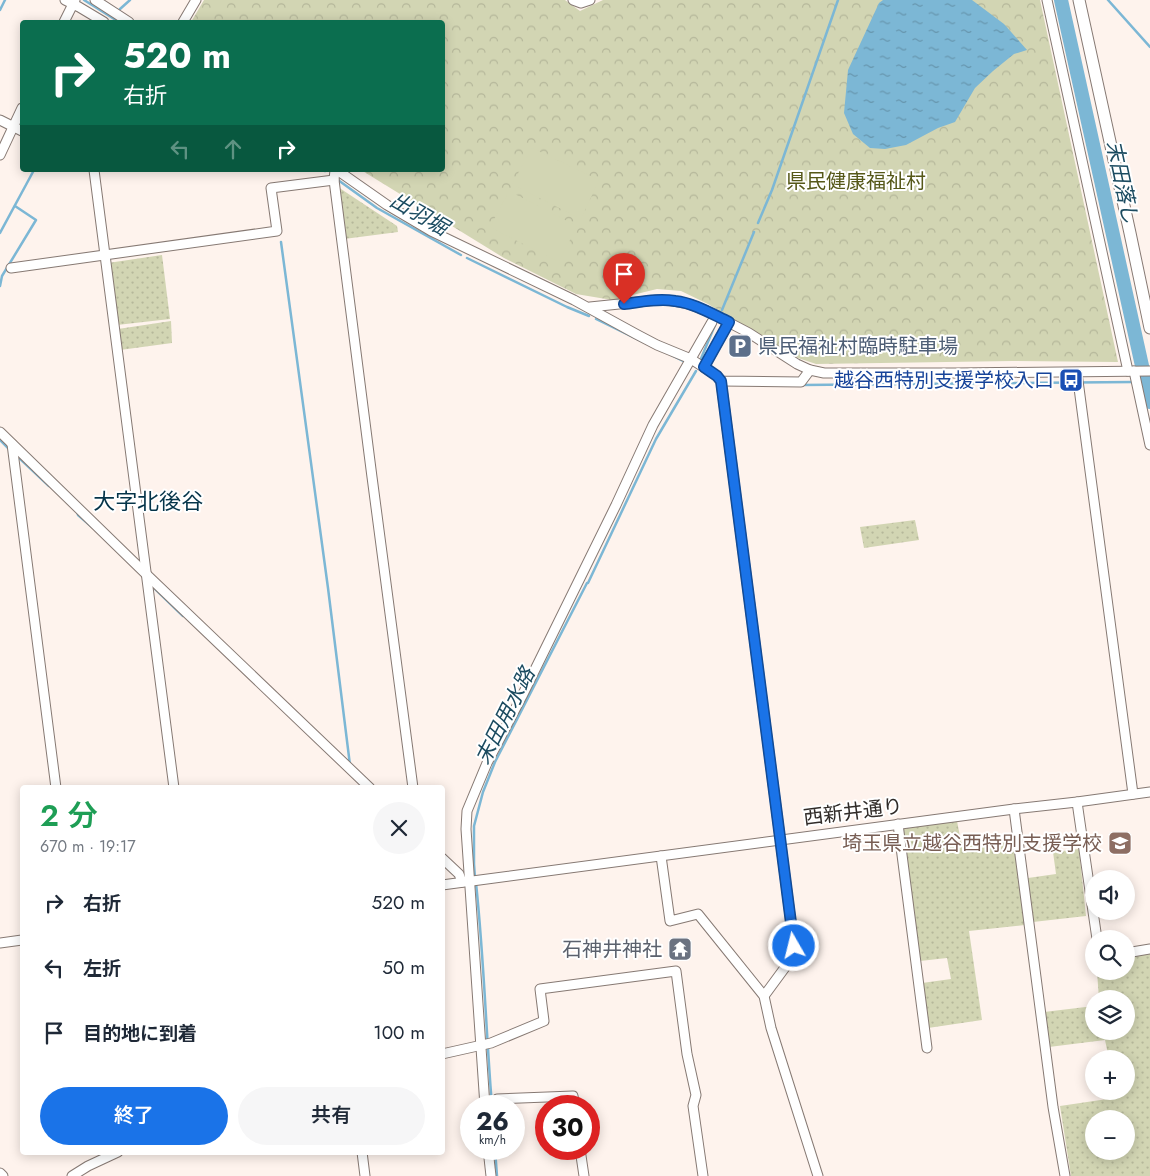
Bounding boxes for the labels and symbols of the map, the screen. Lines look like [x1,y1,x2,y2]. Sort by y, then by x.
water label: 末田落し [1099,138,1145,226]
park label: 県民健康福祉村 [786,167,926,196]
water label: 出羽堀 [384,185,456,244]
pin [603,253,645,304]
place label: 県民福祉村臨時駐車場 [758,332,958,361]
parking icon: 県民福祉村臨時駐車場 [727,333,753,359]
place label: 越谷西特別支援学校入口 [834,366,1054,395]
bus stop icon: 越谷西特別支援学校入口 [1058,367,1084,393]
district label: 大字北後谷 [93,485,203,517]
water label: 末田用水路 [468,661,543,770]
street label: 西新井通り [802,792,904,832]
place label: 埼玉県立越谷西特別支援学校 [842,829,1102,858]
school or university icon: 埼玉県立越谷西特別支援学校 [1107,830,1133,856]
position arrow [767,919,819,971]
place label: 石神井神社 [562,935,662,964]
temple icon: 石神井神社 [667,936,693,962]
speed limit sign: 30 [535,1095,600,1160]

